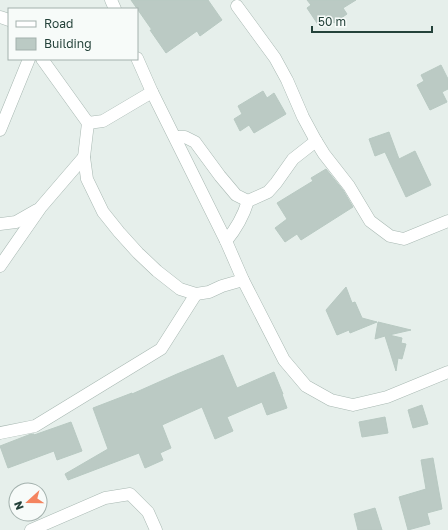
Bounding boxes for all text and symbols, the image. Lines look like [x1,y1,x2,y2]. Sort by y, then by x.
legend [8,8,138,60]
scale bar [312,8,432,34]
text: 50 m [318,14,346,29]
text: Road [44,16,73,31]
text: Building [44,36,92,51]
north arrow [8,482,48,522]
text: N [11,500,26,512]

